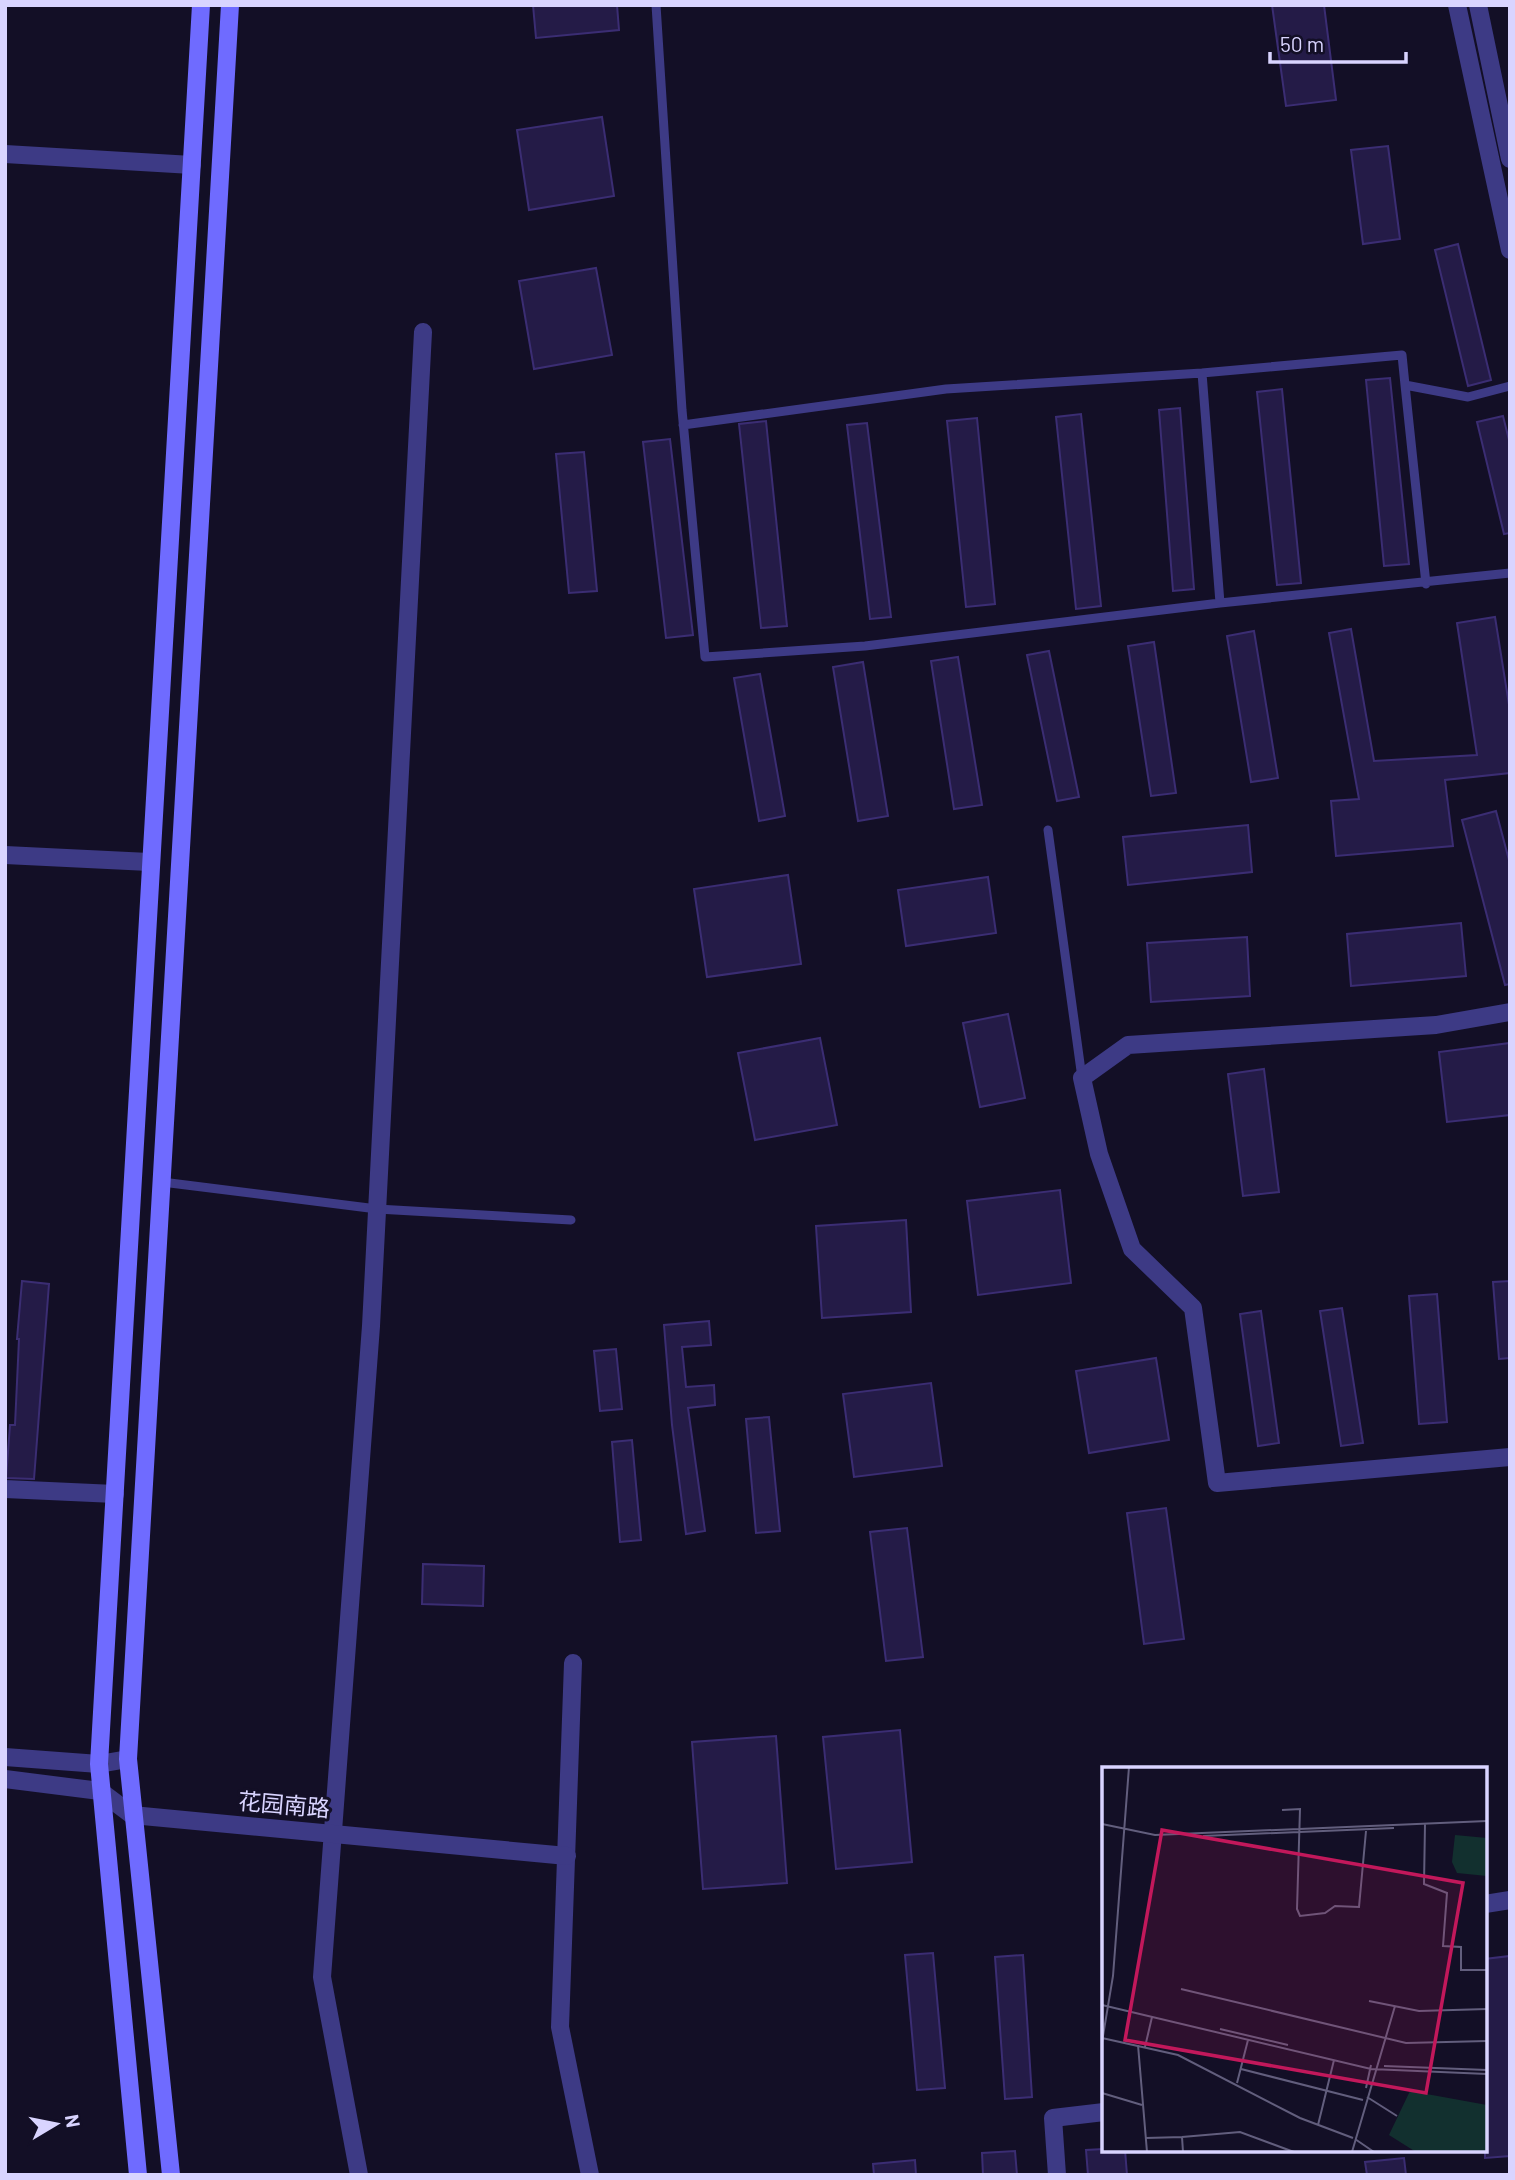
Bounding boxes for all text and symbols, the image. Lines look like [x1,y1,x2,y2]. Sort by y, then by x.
scale bar [1270,21,1406,65]
text: 50 m [1280,31,1324,56]
inset map [1102,1767,1487,2152]
street label: 花园南路 [237,1786,331,1822]
north arrow [21,2089,91,2159]
text: N [61,2113,86,2129]

